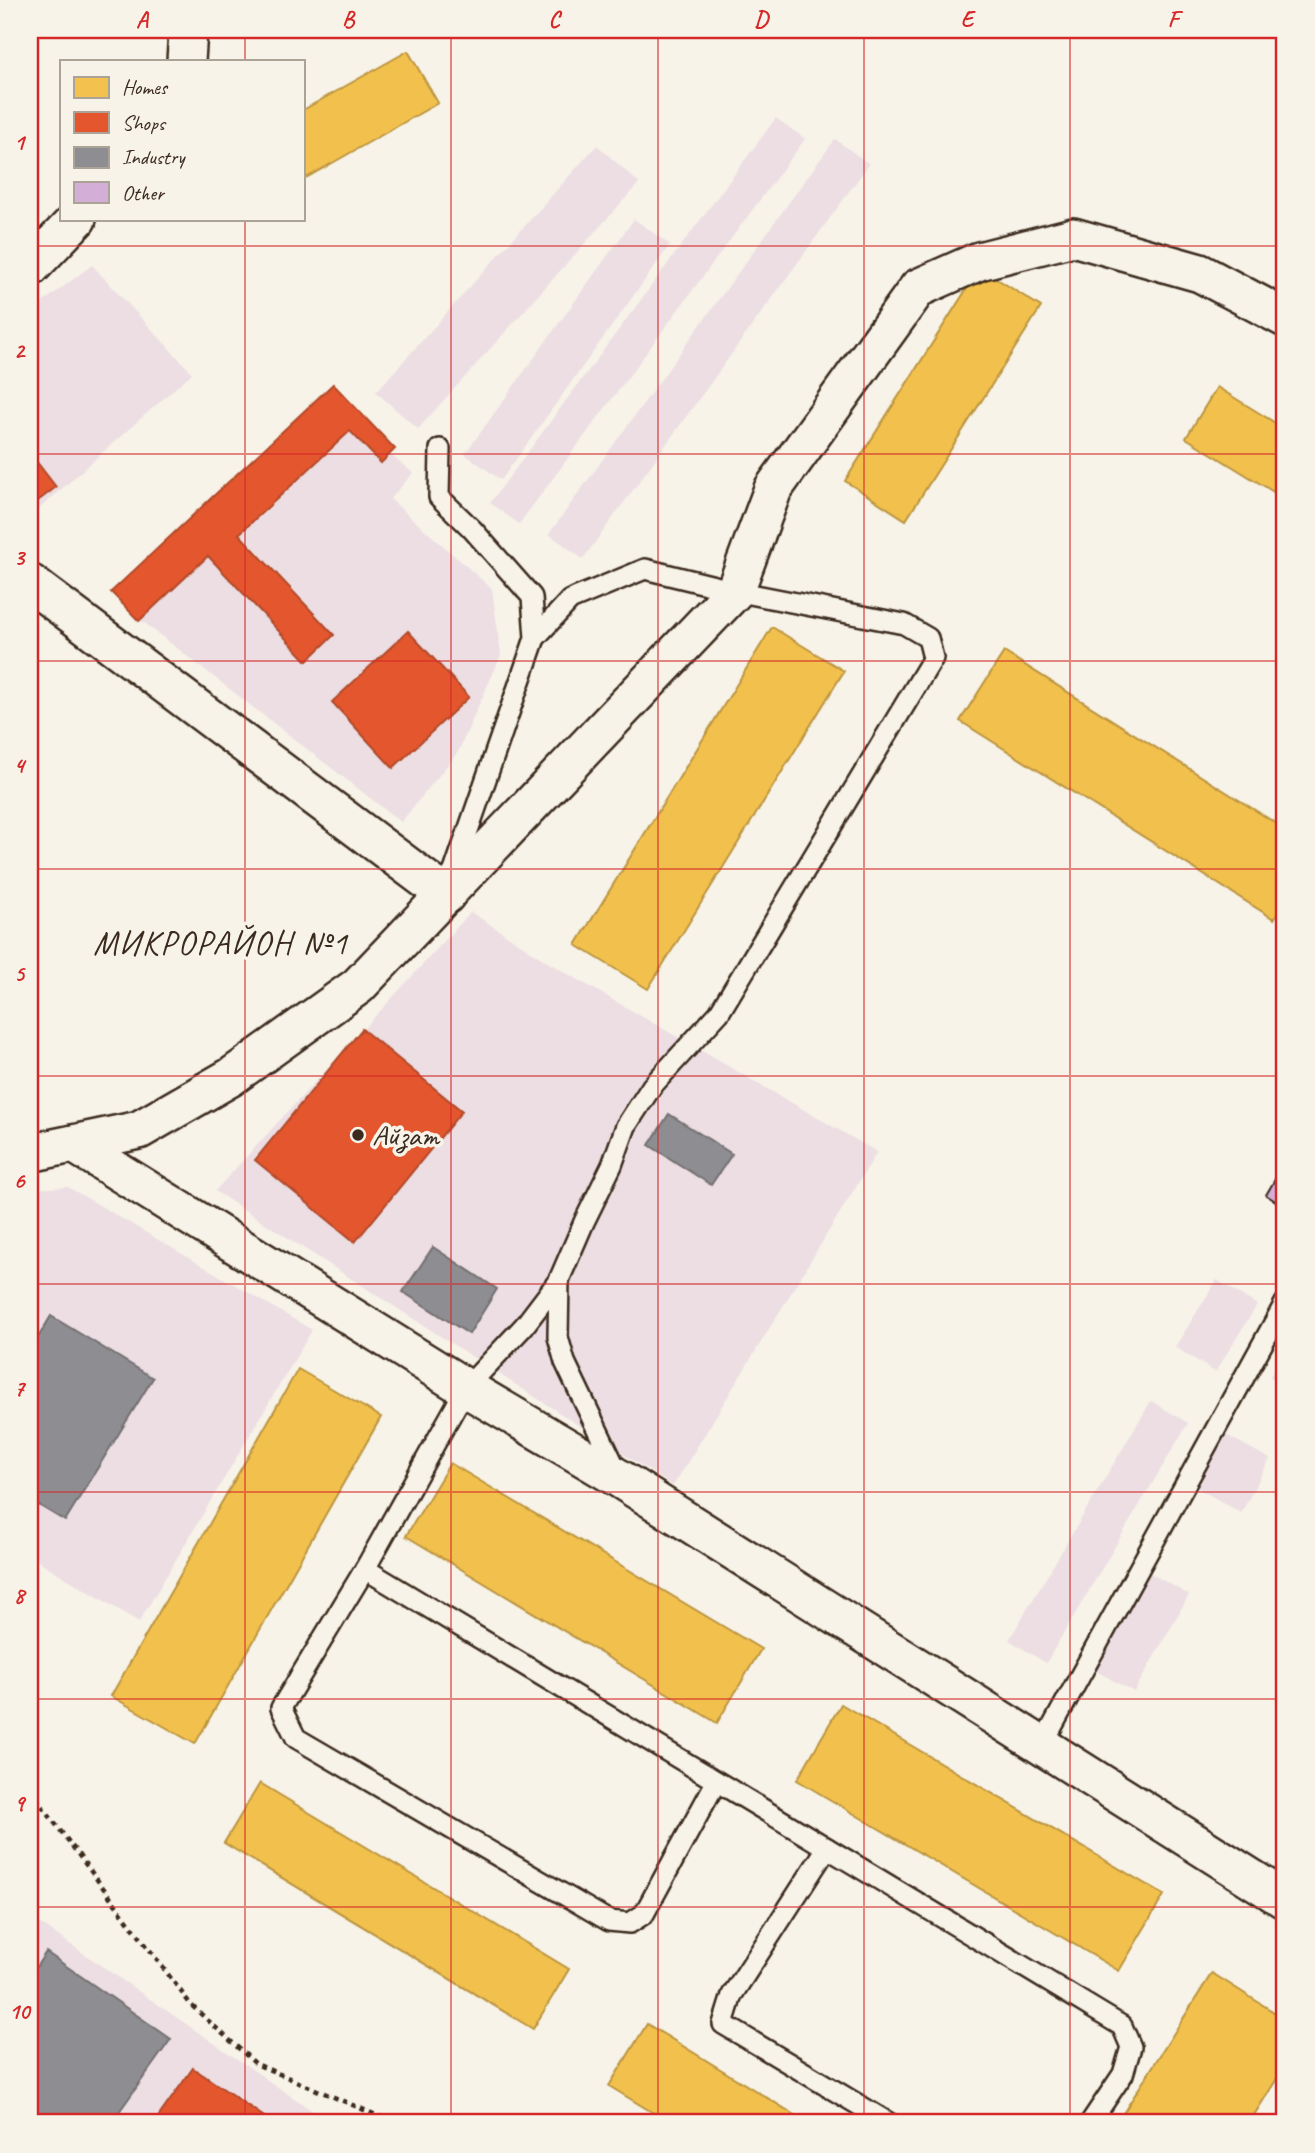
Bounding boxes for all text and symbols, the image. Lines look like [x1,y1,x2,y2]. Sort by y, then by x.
text: A [136,5,150,34]
text: B [342,5,356,34]
text: C [549,5,563,34]
text: D [754,5,770,34]
text: E [961,5,977,34]
text: F [1168,5,1184,34]
legend [60,60,304,220]
text: Homes [122,74,169,100]
text: Shops [122,110,167,136]
text: 1 [14,128,27,157]
text: Industry [122,144,186,170]
text: Other [122,180,165,206]
text: 2 [14,336,27,365]
text: 3 [14,543,27,572]
text: 4 [14,751,27,780]
district label: МИКРОРАЙОН №1 [93,922,349,964]
text: 5 [14,959,26,988]
place label: Айзат [372,1116,441,1154]
marker: Айзат [350,1127,366,1143]
text: 6 [14,1166,27,1195]
text: 7 [14,1374,27,1403]
text: 8 [14,1581,27,1610]
text: 9 [14,1789,27,1818]
text: 10 [9,1997,32,2026]

